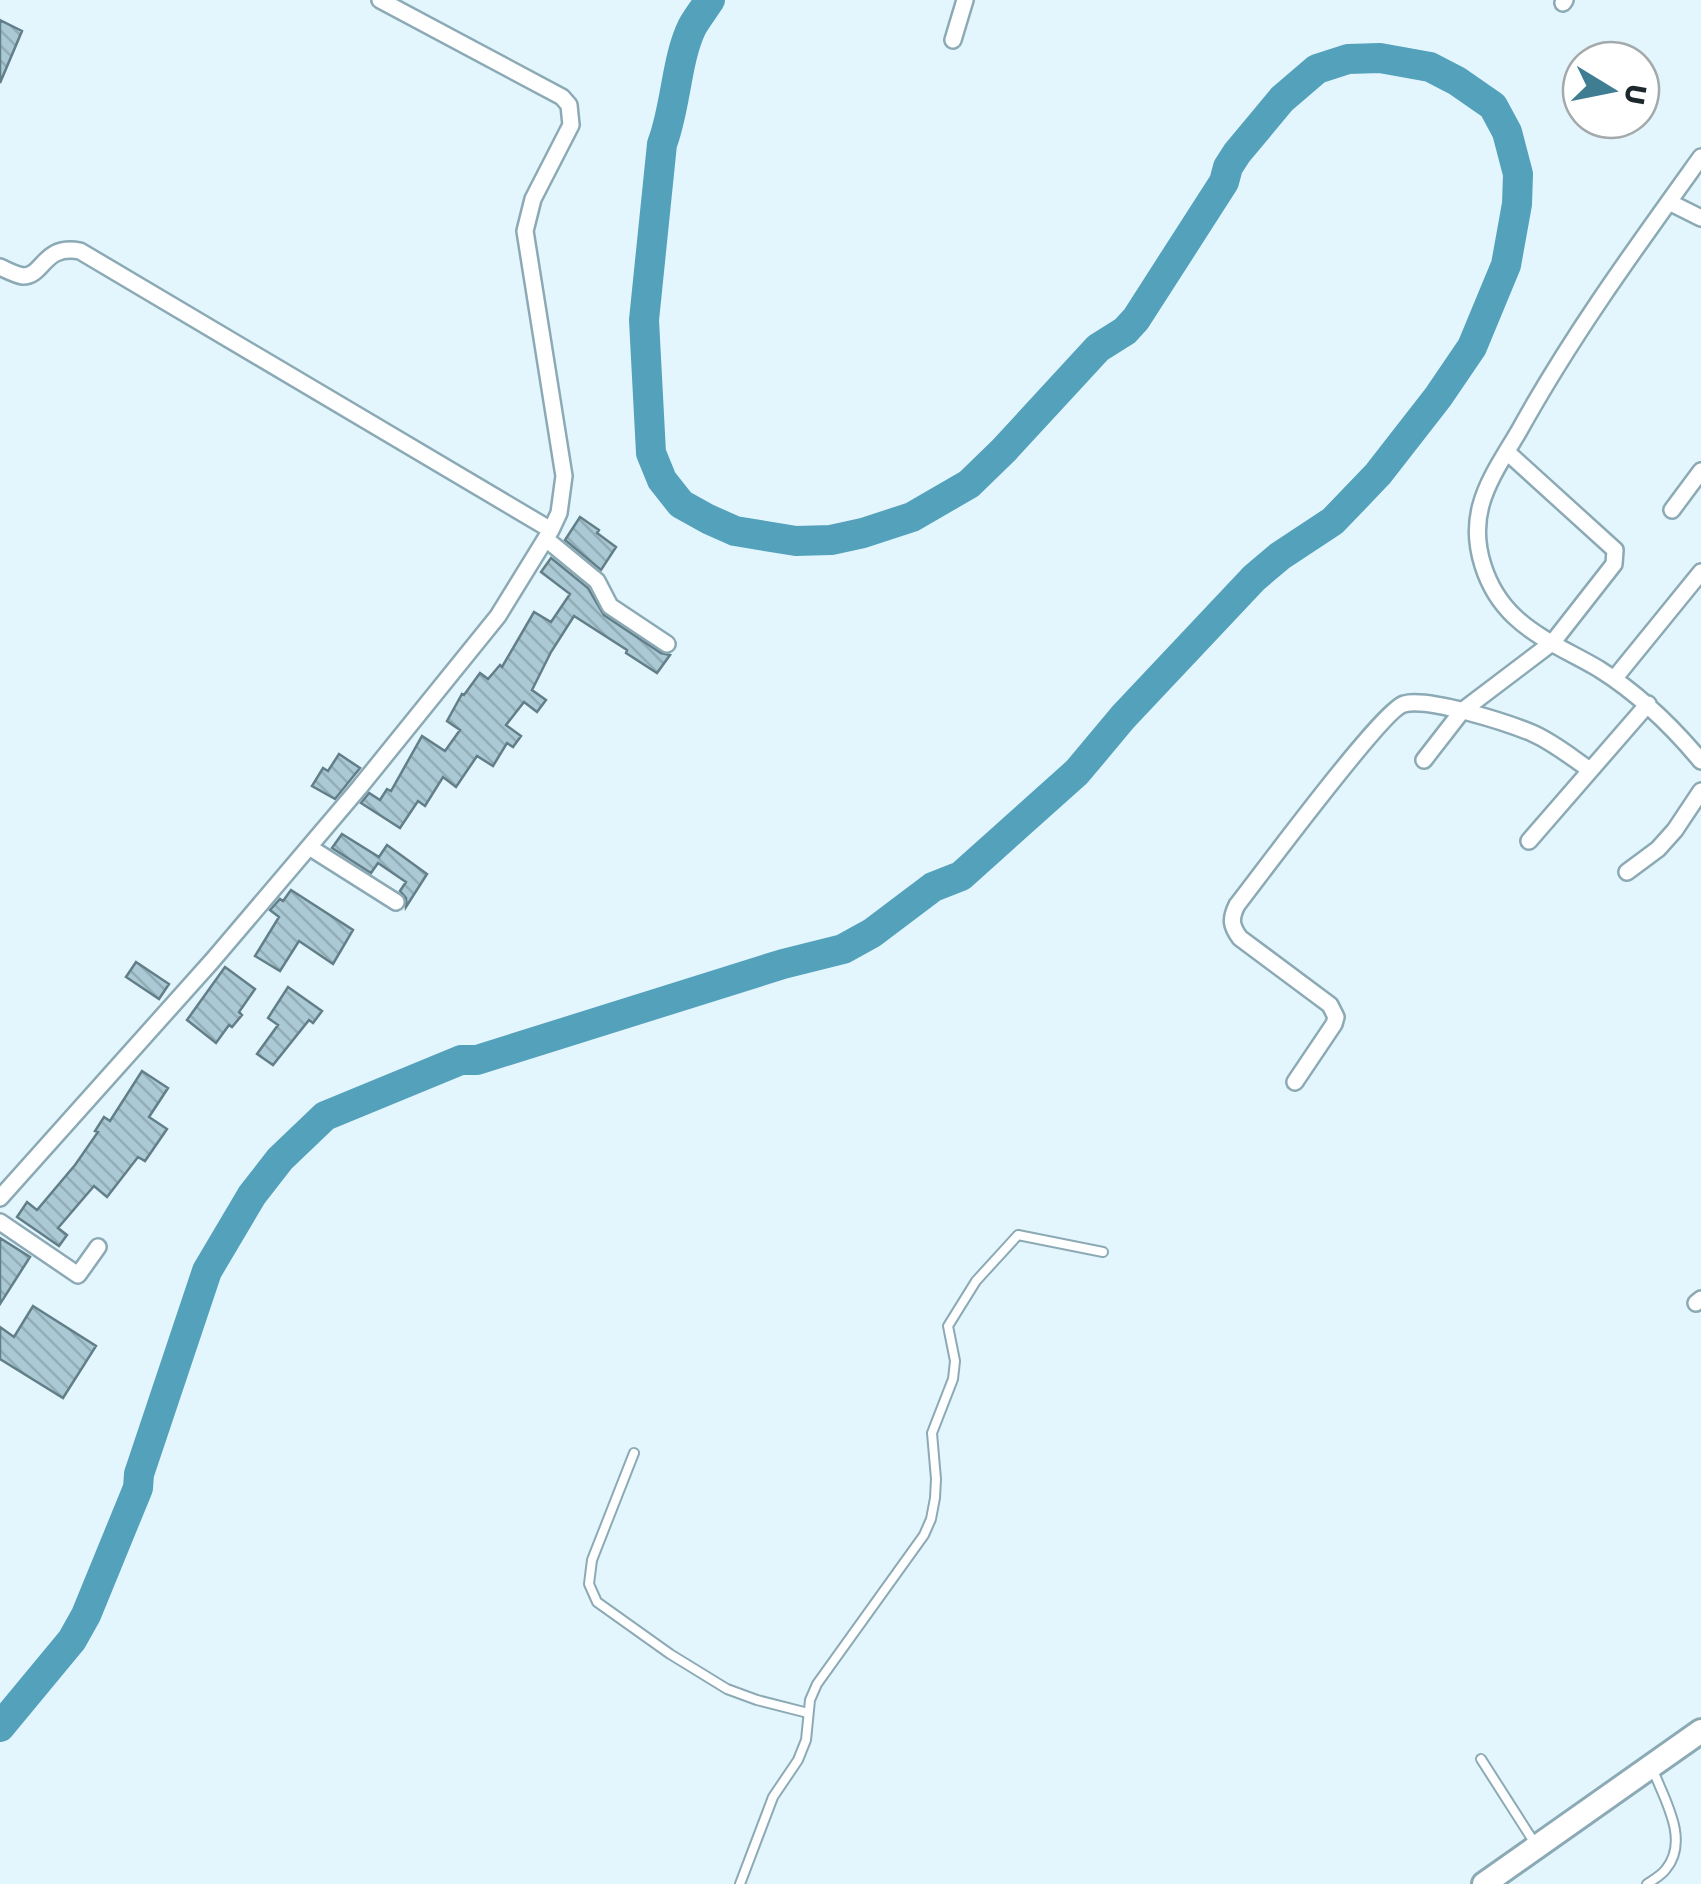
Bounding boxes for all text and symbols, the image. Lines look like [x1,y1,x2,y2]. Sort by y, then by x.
north arrow [1561,40,1661,140]
text: U [1614,81,1656,107]

